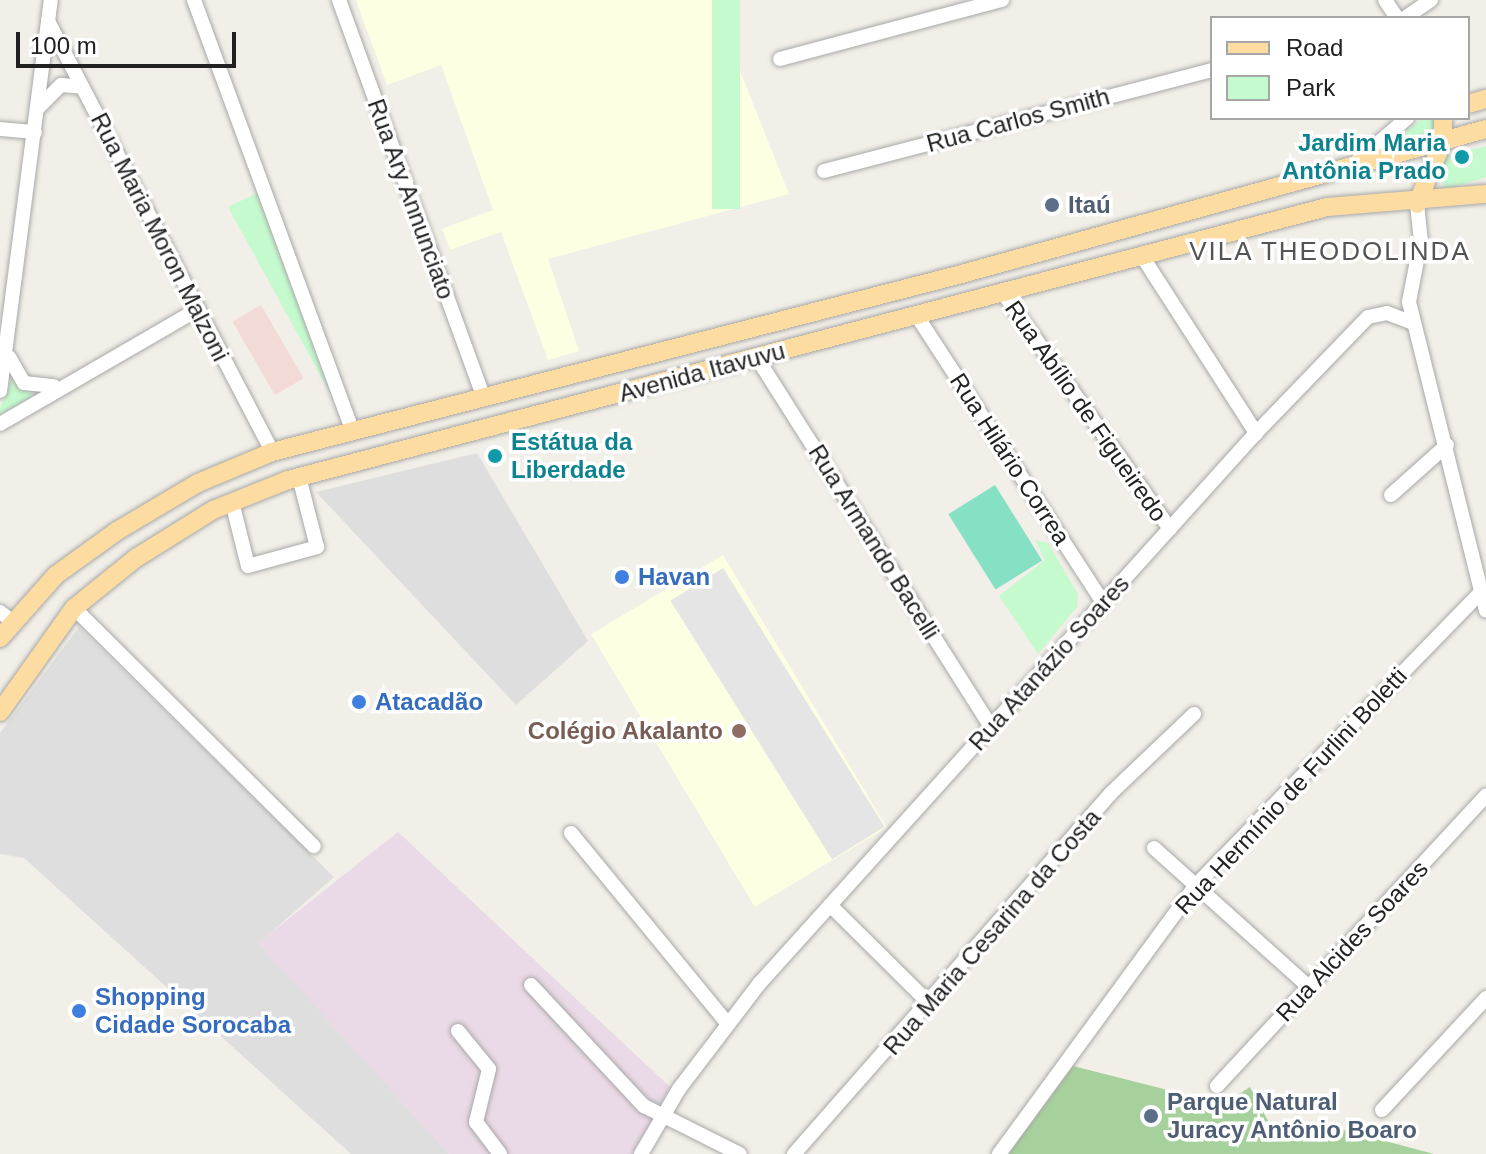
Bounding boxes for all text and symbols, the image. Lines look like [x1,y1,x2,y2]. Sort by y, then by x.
scale bar [20,16,240,66]
legend [1210,16,1470,120]
text: 100 m [30,32,97,59]
text: Road [1286,34,1343,61]
text: Park [1286,74,1335,101]
street label: Rua Carlos Smith [923,82,1113,158]
street label: Rua Ary Annunciato [361,94,461,304]
street label: Rua Maria Moron Malzoni [85,108,235,366]
place label: Jardim Maria Antônia Prado [1282,129,1446,185]
marker: Jardim Maria Antônia Prado [1453,148,1471,166]
place label: Itaú [1068,191,1111,219]
marker: Itaú [1043,196,1061,214]
district label: VILA THEODOLINDA [1188,236,1472,268]
street label: Rua Abílio de Figueiredo [998,295,1174,527]
street label: Avenida Itavuvu [616,336,788,408]
street label: Rua Hilário Correa [944,368,1076,550]
place label: Estátua da Liberdade [511,428,632,484]
street label: Rua Armando Bacelli [802,439,946,645]
marker: Estátua da Liberdade [486,447,504,465]
place label: Havan [638,563,710,591]
marker: Havan [613,568,631,586]
street label: Rua Atanázio Soares [962,569,1136,757]
street label: Rua Hermínio de Furlini Boletti [1169,662,1413,920]
place label: Atacadão [375,688,483,716]
marker: Atacadão [350,693,368,711]
place label: Colégio Akalanto [527,717,723,745]
marker: Colégio Akalanto [730,722,748,740]
street label: Rua Maria Cesarina da Costa [877,803,1107,1061]
street label: Rua Alcides Soares [1270,854,1434,1028]
place label: Shopping Cidade Sorocaba [95,983,291,1039]
marker: Shopping Cidade Sorocaba [70,1002,88,1020]
place label: Parque Natural Juracy Antônio Boaro [1167,1088,1418,1144]
marker: Parque Natural Juracy Antônio Boaro [1142,1107,1160,1125]

